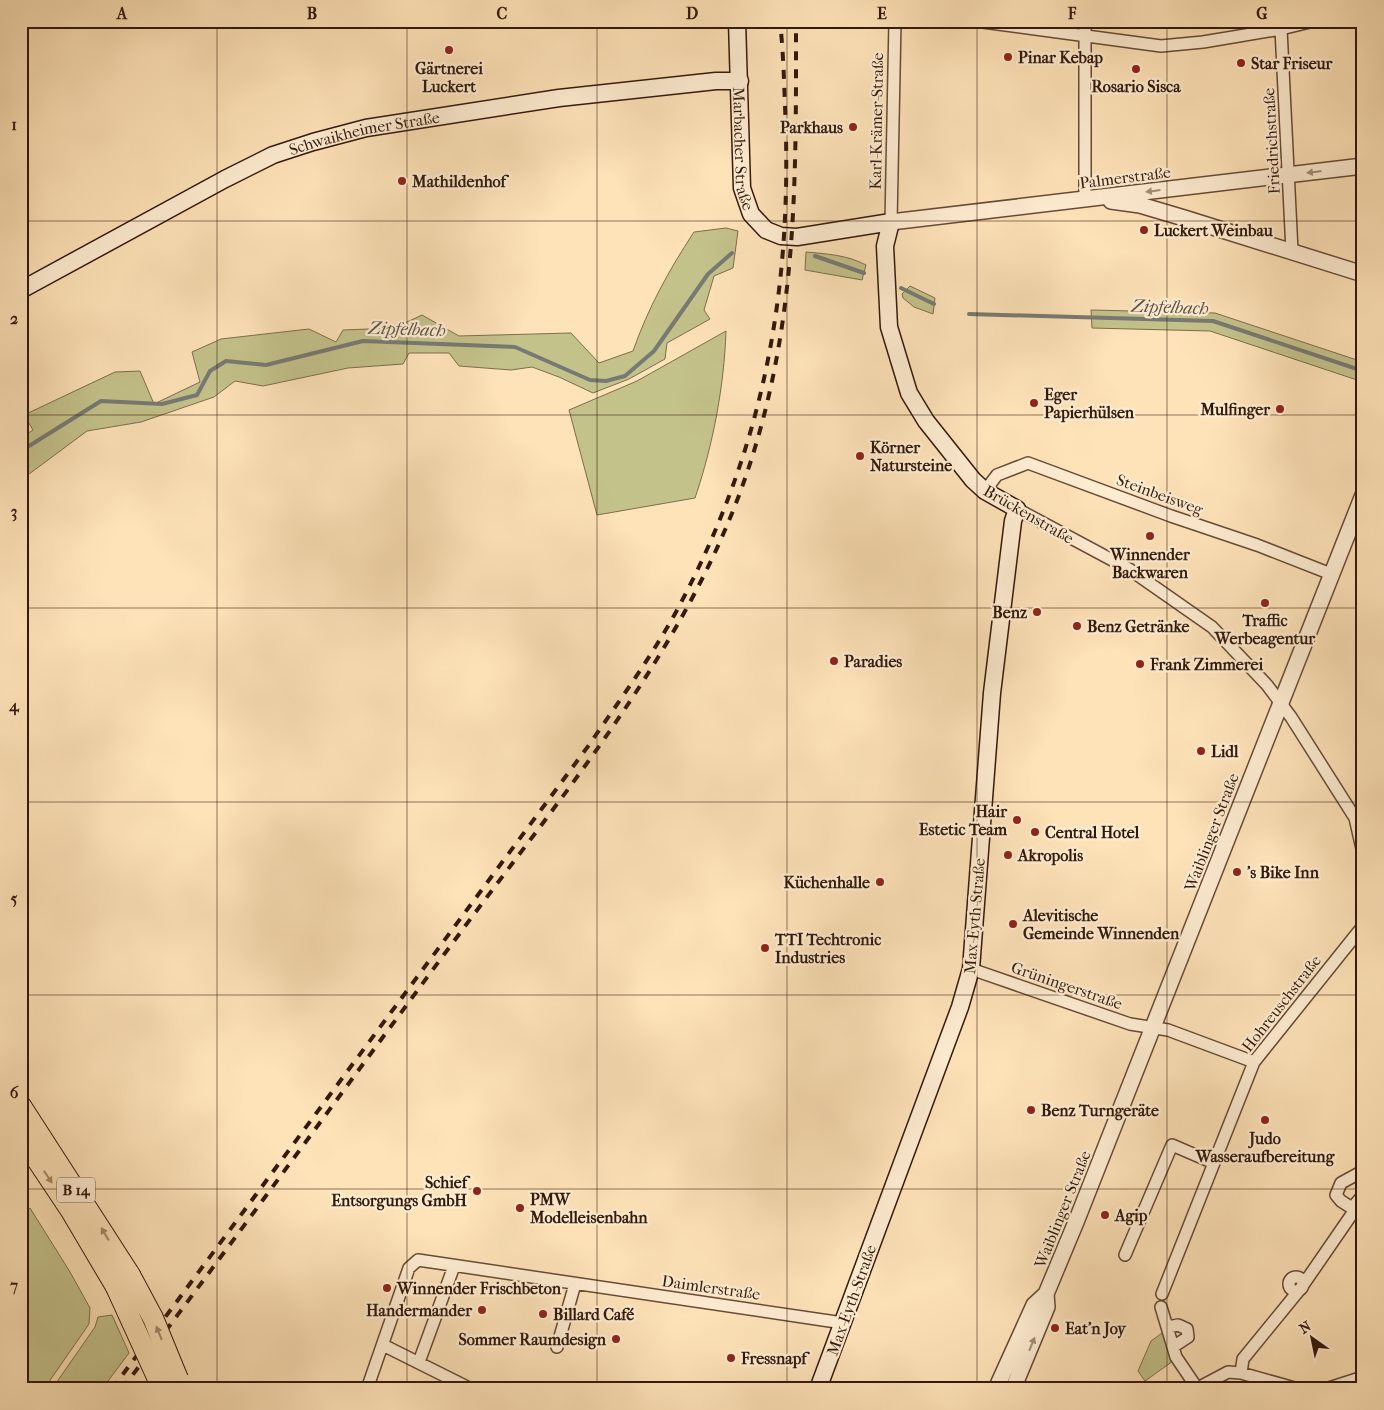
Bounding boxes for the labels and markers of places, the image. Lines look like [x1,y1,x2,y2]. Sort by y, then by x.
marker: Gärtnerei Luckert [443,44,455,56]
place label: Pinar Kebap [1018,48,1103,68]
marker: Pinar Kebap [1002,51,1014,63]
place label: Star Friseur [1251,54,1334,73]
marker: Star Friseur [1235,57,1247,69]
place label: Gärtnerei Luckert [415,59,483,96]
marker: Rosario Sisca [1130,63,1142,75]
place label: Rosario Sisca [1091,77,1181,96]
place label: Parkhaus [780,118,843,137]
marker: Parkhaus [847,121,859,133]
place label: Mathildenhof [411,172,510,191]
marker: Mathildenhof [396,175,408,187]
place label: Luckert Weinbau [1154,221,1274,240]
marker: Luckert Weinbau [1138,224,1150,236]
place label: Eger Papierhülsen [1044,385,1135,423]
marker: Eger Papierhülsen [1028,397,1040,409]
place label: Mulfinger [1200,400,1271,420]
marker: Mulfinger [1274,403,1286,415]
place label: Körner Natursteine [870,438,952,475]
marker: Körner Natursteine [854,450,866,462]
marker: Winnender Backwaren [1144,530,1156,542]
place label: Winnender Backwaren [1109,545,1191,582]
marker: Traffic Werbeagentur [1259,597,1271,609]
place label: Benz [992,603,1028,622]
marker: Benz [1031,606,1043,618]
place label: Traffic Werbeagentur [1214,611,1316,649]
place label: Benz Getränke [1087,617,1190,636]
marker: Benz Getränke [1071,620,1083,632]
place label: Paradies [844,652,902,671]
marker: Paradies [828,655,840,667]
place label: Frank Zimmerei [1149,655,1263,674]
marker: Frank Zimmerei [1134,658,1146,670]
place label: Lidl [1211,742,1239,761]
marker: Lidl [1195,745,1207,757]
place label: Hair Estetic Team [919,802,1008,839]
marker: Hair Estetic Team [1011,814,1023,826]
place label: Central Hotel [1045,823,1140,842]
marker: Central Hotel [1029,826,1041,838]
place label: Akropolis [1017,846,1083,866]
marker: Akropolis [1002,849,1014,861]
place label: 's Bike Inn [1247,863,1320,882]
marker: 's Bike Inn [1231,866,1243,878]
place label: Küchenhalle [784,873,870,892]
marker: Küchenhalle [874,876,886,888]
place label: Alevitische Gemeinde Winnenden [1022,906,1180,943]
marker: Alevitische Gemeinde Winnenden [1007,918,1019,930]
place label: TTI Techtronic Industries [774,930,881,967]
marker: TTI Techtronic Industries [759,942,771,954]
place label: Benz Turngeräte [1041,1101,1159,1121]
marker: Benz Turngeräte [1025,1104,1037,1116]
marker: Judo Wasseraufbereitung [1259,1114,1271,1126]
place label: Judo Wasseraufbereitung [1195,1129,1335,1167]
place label: Schief Entsorgungs GmbH [331,1173,471,1211]
marker: Schief Entsorgungs GmbH [471,1185,483,1197]
place label: PMW Modelleisenbahn [529,1190,648,1227]
marker: PMW Modelleisenbahn [514,1202,526,1214]
place label: Agip [1114,1206,1148,1226]
marker: Agip [1099,1209,1111,1221]
place label: Winnender Frischbeton [396,1279,562,1298]
marker: Winnender Frischbeton [381,1282,393,1294]
place label: Handermander [366,1301,473,1320]
marker: Handermander [476,1304,488,1316]
place label: Billard Café [553,1305,634,1324]
marker: Billard Café [537,1308,549,1320]
place label: Eat'n Joy [1065,1319,1127,1339]
marker: Eat'n Joy [1049,1322,1061,1334]
place label: Sommer Raumdesign [458,1330,607,1350]
marker: Sommer Raumdesign [610,1333,622,1345]
place label: Fressnapf [740,1349,810,1369]
marker: Fressnapf [725,1352,737,1364]

